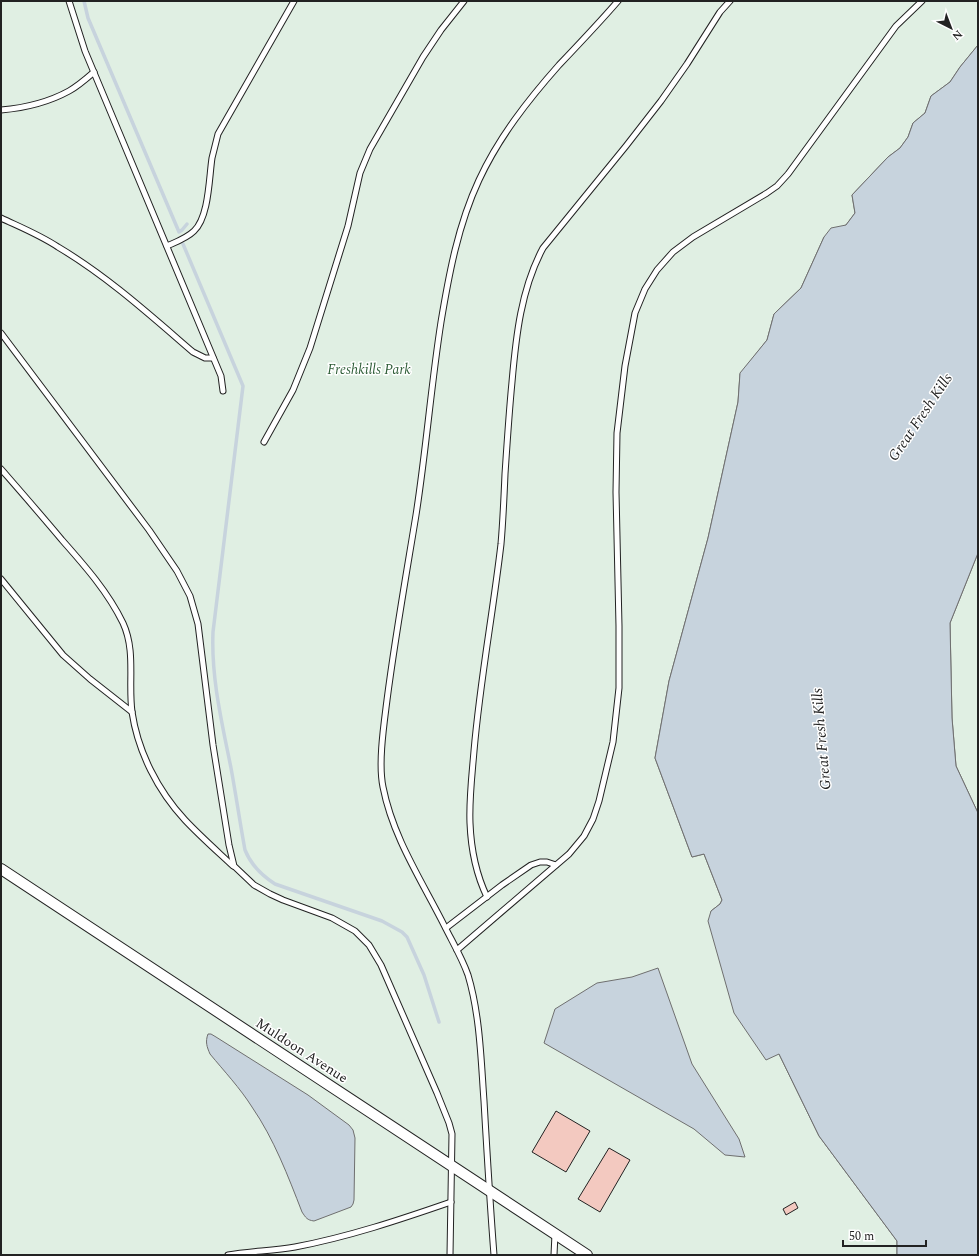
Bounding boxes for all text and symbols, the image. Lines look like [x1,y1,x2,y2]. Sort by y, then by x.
north arrow [931,8,971,48]
text: N [948,26,966,44]
park label: Freshkills Park [327,359,411,380]
water label: Great Fresh Kills [882,368,959,466]
water label: Great Fresh Kills [806,686,837,791]
street label: Muldoon Avenue [251,1013,352,1088]
scale bar [843,1222,926,1248]
text: 50 m [849,1227,874,1246]

